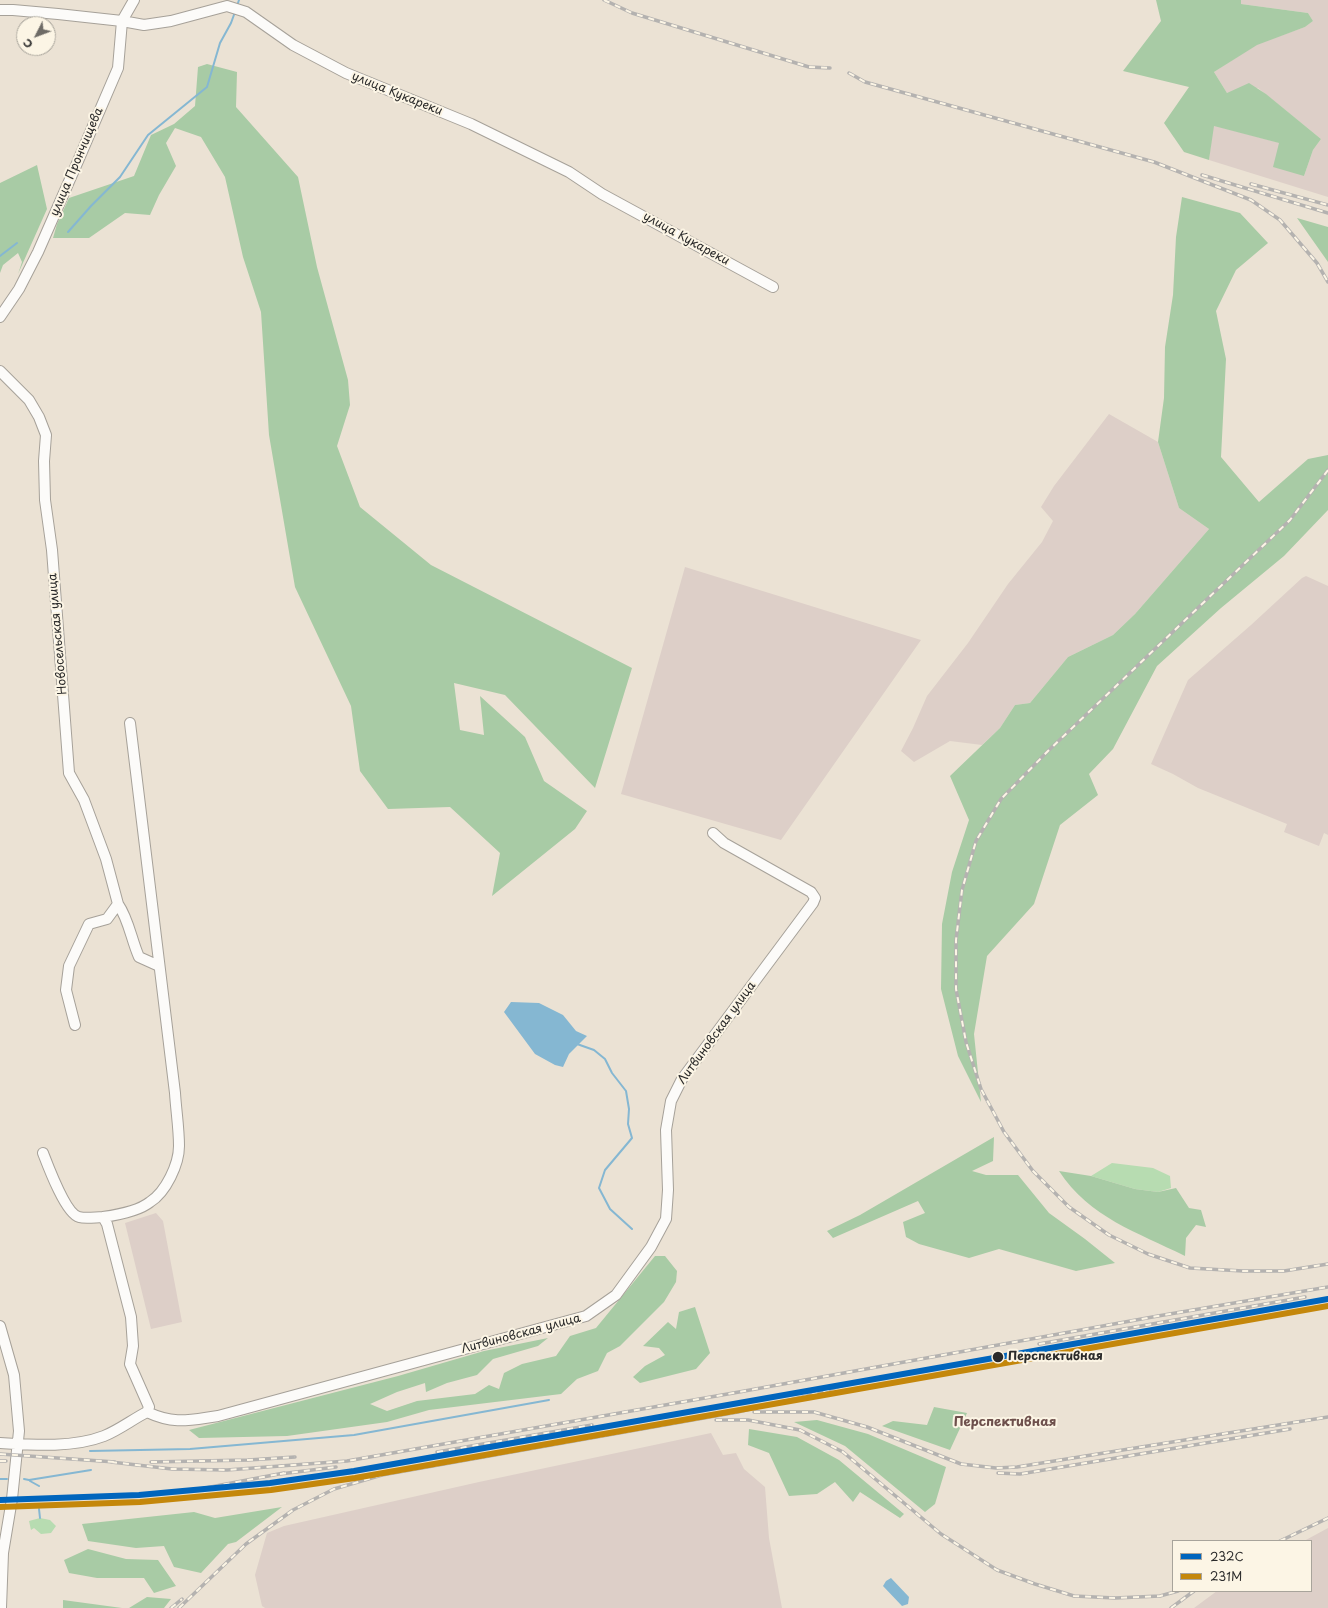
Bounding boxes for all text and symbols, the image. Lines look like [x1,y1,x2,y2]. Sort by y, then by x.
north arrow [16,16,56,56]
text: С [18,35,37,52]
street label: улица Кукареки [350,69,444,119]
street label: улица Прончищева [48,105,106,219]
street label: улица Кукареки [640,209,732,269]
street label: Новосельская улица [46,573,70,695]
street label: Литвиновская улица [675,979,759,1087]
street label: Литвиновская улица [460,1311,582,1357]
marker: Перспективная [991,1350,1005,1364]
place label: Перспективная [1008,1350,1103,1364]
district label: Перспективная [954,1414,1056,1430]
legend [1172,1540,1312,1592]
text: 232C [1210,1547,1244,1565]
text: 231М [1210,1567,1242,1585]

